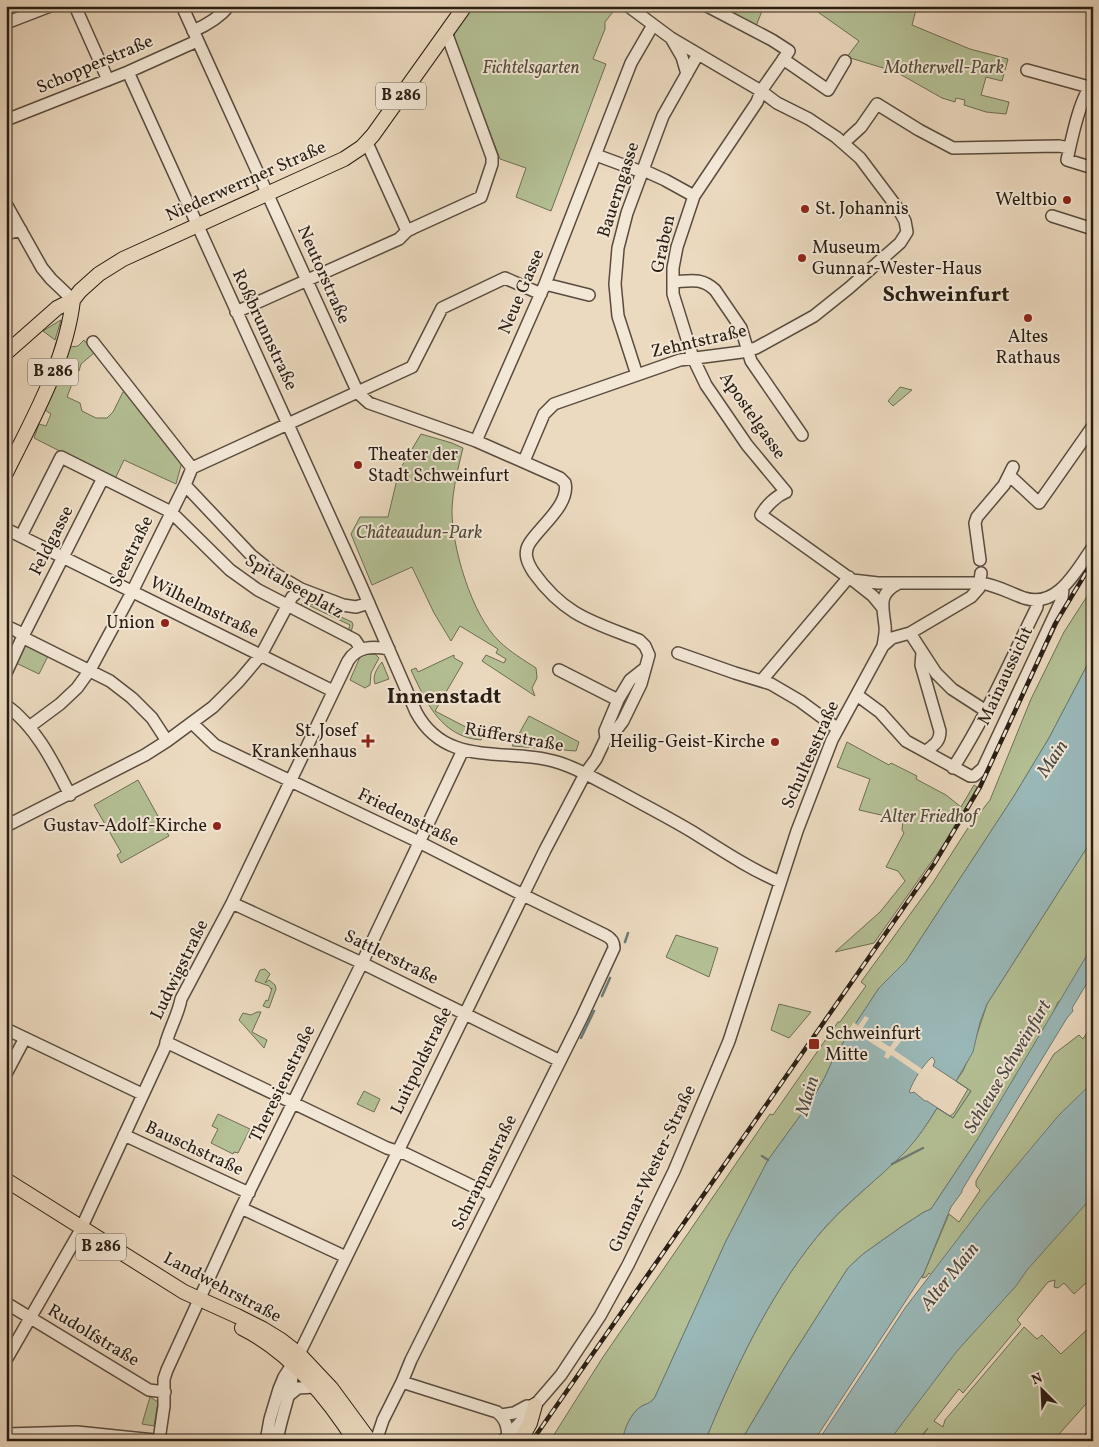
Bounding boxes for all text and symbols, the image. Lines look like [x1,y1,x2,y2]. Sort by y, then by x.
street label: Schopperstraße [33,29,157,101]
park label: Fichtelsgarten [482,56,580,81]
park label: Motherwell-Park [883,56,1004,81]
road number: B 286 [376,82,426,110]
street label: Niederwerrner Straße [162,135,330,229]
street label: Bauerngasse [592,139,646,241]
place label: Weltbio [995,188,1057,213]
marker: Weltbio [1061,194,1073,206]
place label: St. Johannis [815,197,909,222]
marker: St. Johannis [799,203,811,215]
street label: Graben [646,212,682,275]
street label: Neutorstraße [290,222,356,328]
place label: Museum Gunnar-Wester-Haus [812,236,982,282]
street label: Neue Gasse [493,246,551,338]
marker: Museum Gunnar-Wester-Haus [796,252,808,264]
street label: Roßbrunnstraße [225,265,303,395]
district label: Schweinfurt [883,280,1009,311]
marker: Altes Rathaus [1022,312,1034,324]
street label: Zehntstraße [649,319,749,365]
place label: Altes Rathaus [996,325,1060,371]
road number: B 286 [28,358,78,386]
street label: Apostelgasse [713,367,791,465]
place label: Theater der Stadt Schweinfurt [368,443,509,489]
marker: Theater der Stadt Schweinfurt [352,459,364,471]
street label: Feldgasse [24,502,80,580]
street label: Seestraße [104,512,160,592]
park label: Châteaudun-Park [356,521,482,546]
street label: Spitalseeplatz [240,549,348,625]
street label: Wilhelmstraße [145,571,263,645]
place label: Union [106,611,155,636]
marker: Union [159,617,171,629]
street label: Mainaussicht [972,622,1040,730]
district label: Innenstadt [387,682,501,713]
street label: Schultesstraße [776,697,846,813]
street label: Rüfferstraße [462,717,566,759]
place label: St. Josef Krankenhaus [251,719,359,765]
place label: Heilig-Geist-Kirche [610,730,765,755]
marker: St. Josef Krankenhaus [361,734,375,748]
water label: Main [1031,735,1075,784]
marker: Heilig-Geist-Kirche [769,736,781,748]
street label: Friedenstraße [353,783,463,853]
park label: Alter Friedhof [879,805,981,830]
place label: Gustav-Adolf-Kirche [43,814,207,839]
marker: Gustav-Adolf-Kirche [211,820,223,832]
street label: Ludwigstraße [145,916,215,1024]
street label: Sattlerstraße [340,924,442,992]
water label: Schleuse Schweinfurt [958,995,1058,1138]
street label: Luitpoldstraße [385,1003,459,1119]
street label: Theresienstraße [244,1021,322,1147]
place label: Schweinfurt Mitte [825,1022,921,1068]
marker: Schweinfurt Mitte [807,1037,821,1051]
water label: Main [789,1073,826,1120]
street label: Gunnar-Wester-Straße [603,1081,703,1257]
street label: Schrammstraße [446,1111,524,1235]
street label: Bauschstraße [141,1115,247,1183]
road number: B 286 [76,1234,126,1260]
water label: Alter Main [914,1237,986,1317]
street label: Landwehrstraße [159,1246,285,1330]
street label: Rudolfstraße [42,1299,144,1373]
north arrow [1016,1364,1066,1414]
text: N [1029,1369,1046,1390]

